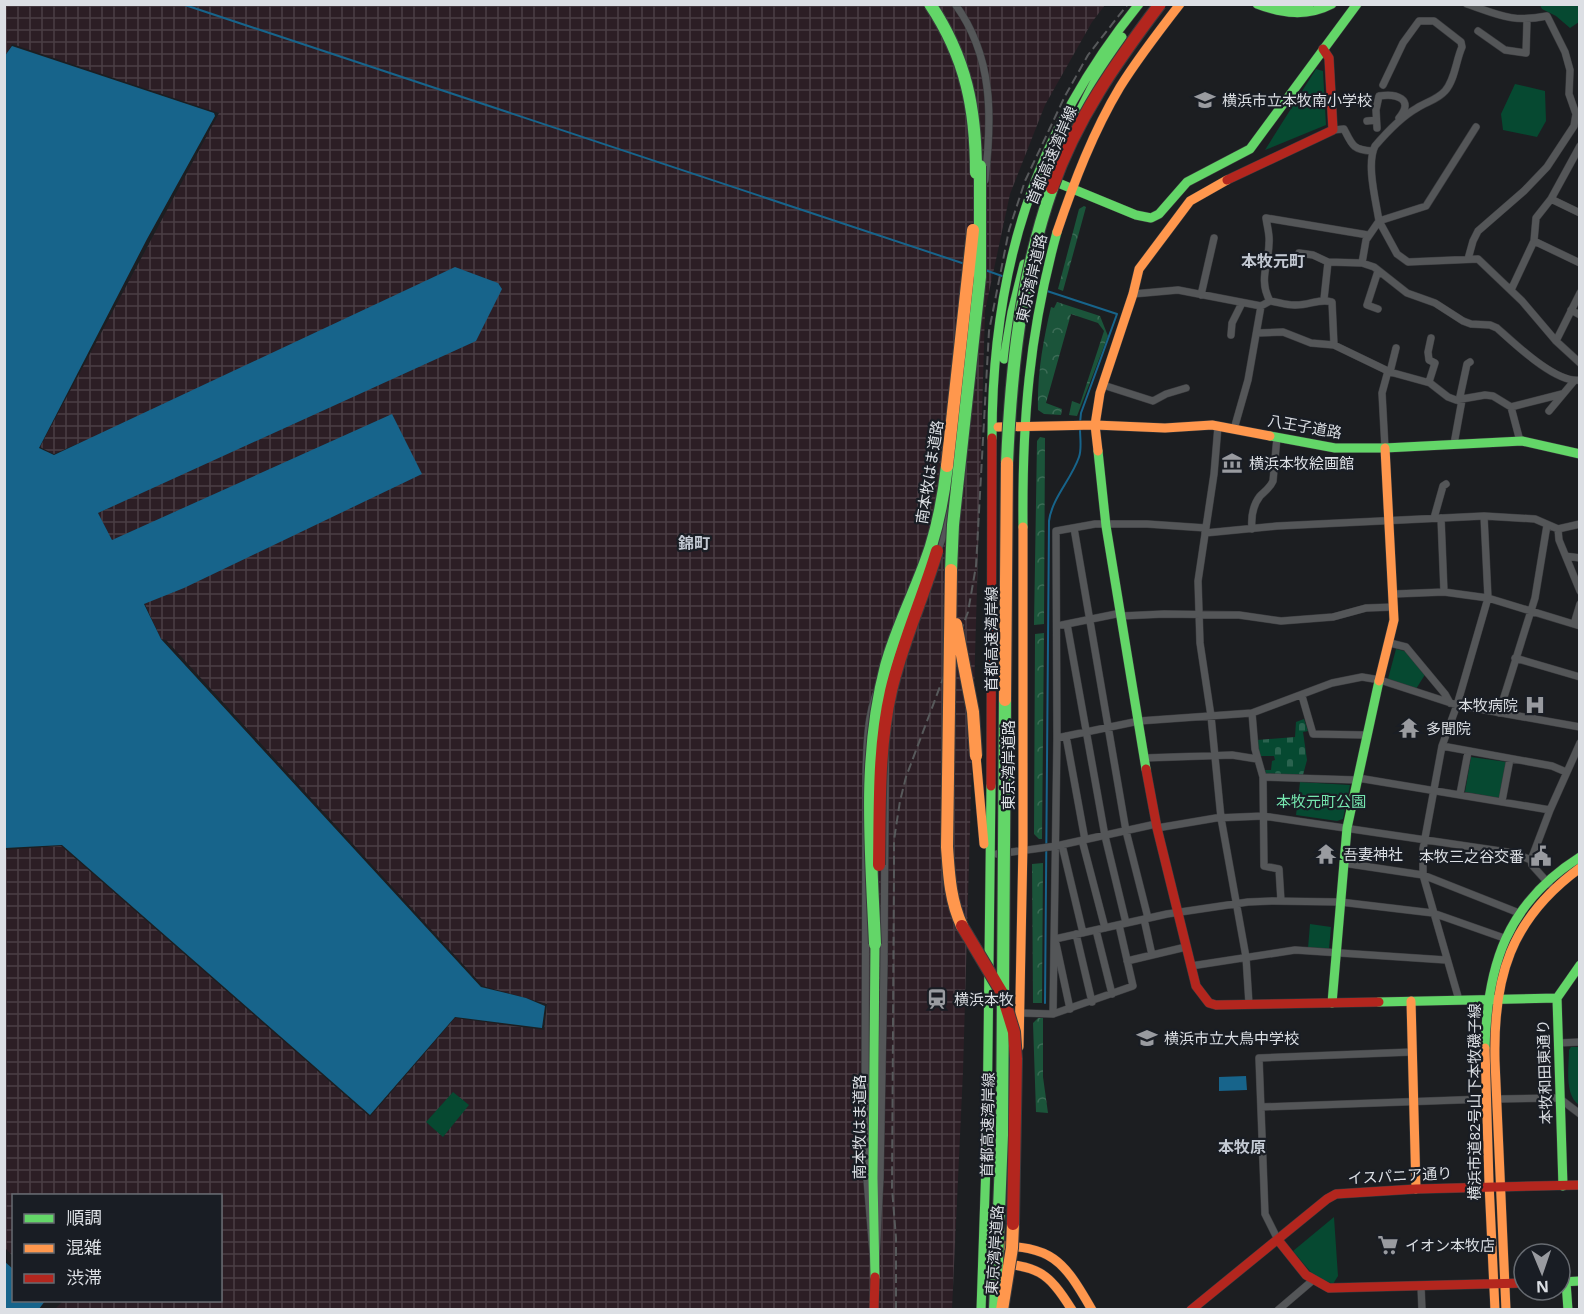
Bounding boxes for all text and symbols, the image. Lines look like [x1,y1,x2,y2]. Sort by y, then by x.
school or university icon: 横浜市立本牧南小学校 [1193,88,1217,112]
place label: 横浜市立本牧南小学校 [1222,90,1372,110]
street label: 首都高速湾岸線 [1021,103,1081,207]
street label: 東京湾岸道路 [1011,232,1051,324]
district label: 本牧元町 [1241,250,1305,272]
street label: 八王子道路 [1266,410,1344,442]
street label: 南本牧はま道路 [911,419,947,525]
museum icon: 横浜本牧絵画館 [1220,451,1244,475]
place label: 横浜本牧絵画館 [1249,453,1354,473]
district label: 錦町 [678,532,710,554]
street label: 首都高速湾岸線 [981,586,1001,692]
hospital icon: 本牧病院 [1523,693,1547,717]
place label: 本牧病院 [1458,695,1518,715]
temple icon: 多聞院 [1397,716,1421,740]
place label: 多聞院 [1426,718,1471,738]
street label: 東京湾岸道路 [998,720,1018,810]
park label: 本牧元町公園 [1276,791,1366,811]
temple icon: 吾妻神社 [1314,842,1338,866]
place label: 吾妻神社 [1343,844,1403,864]
public building icon: 本牧三之谷交番 [1529,844,1553,868]
place label: 本牧三之谷交番 [1419,846,1524,866]
station icon: 横浜本牧 [925,987,949,1011]
place label: 横浜本牧 [954,989,1014,1009]
street label: 横浜市道82号山下本牧磯子線 [1464,1003,1484,1201]
street label: 本牧和田東通り [1532,1019,1556,1125]
school or university icon: 横浜市立大鳥中学校 [1135,1026,1159,1050]
place label: 横浜市立大鳥中学校 [1164,1028,1299,1048]
street label: 首都高速湾岸線 [976,1072,998,1178]
street label: 南本牧はま道路 [849,1074,869,1180]
district label: 本牧原 [1218,1136,1266,1158]
street label: イスパニア通り [1347,1162,1453,1188]
legend [12,1194,222,1302]
street label: 東京湾岸道路 [981,1204,1007,1296]
text: 順調 [66,1205,102,1229]
supermarket icon: イオン本牧店 [1376,1233,1400,1257]
text: 混雑 [66,1235,102,1259]
place label: イオン本牧店 [1405,1235,1495,1255]
north arrow [1512,1242,1572,1302]
text: 渋滞 [66,1265,102,1289]
text: N [1536,1276,1549,1298]

